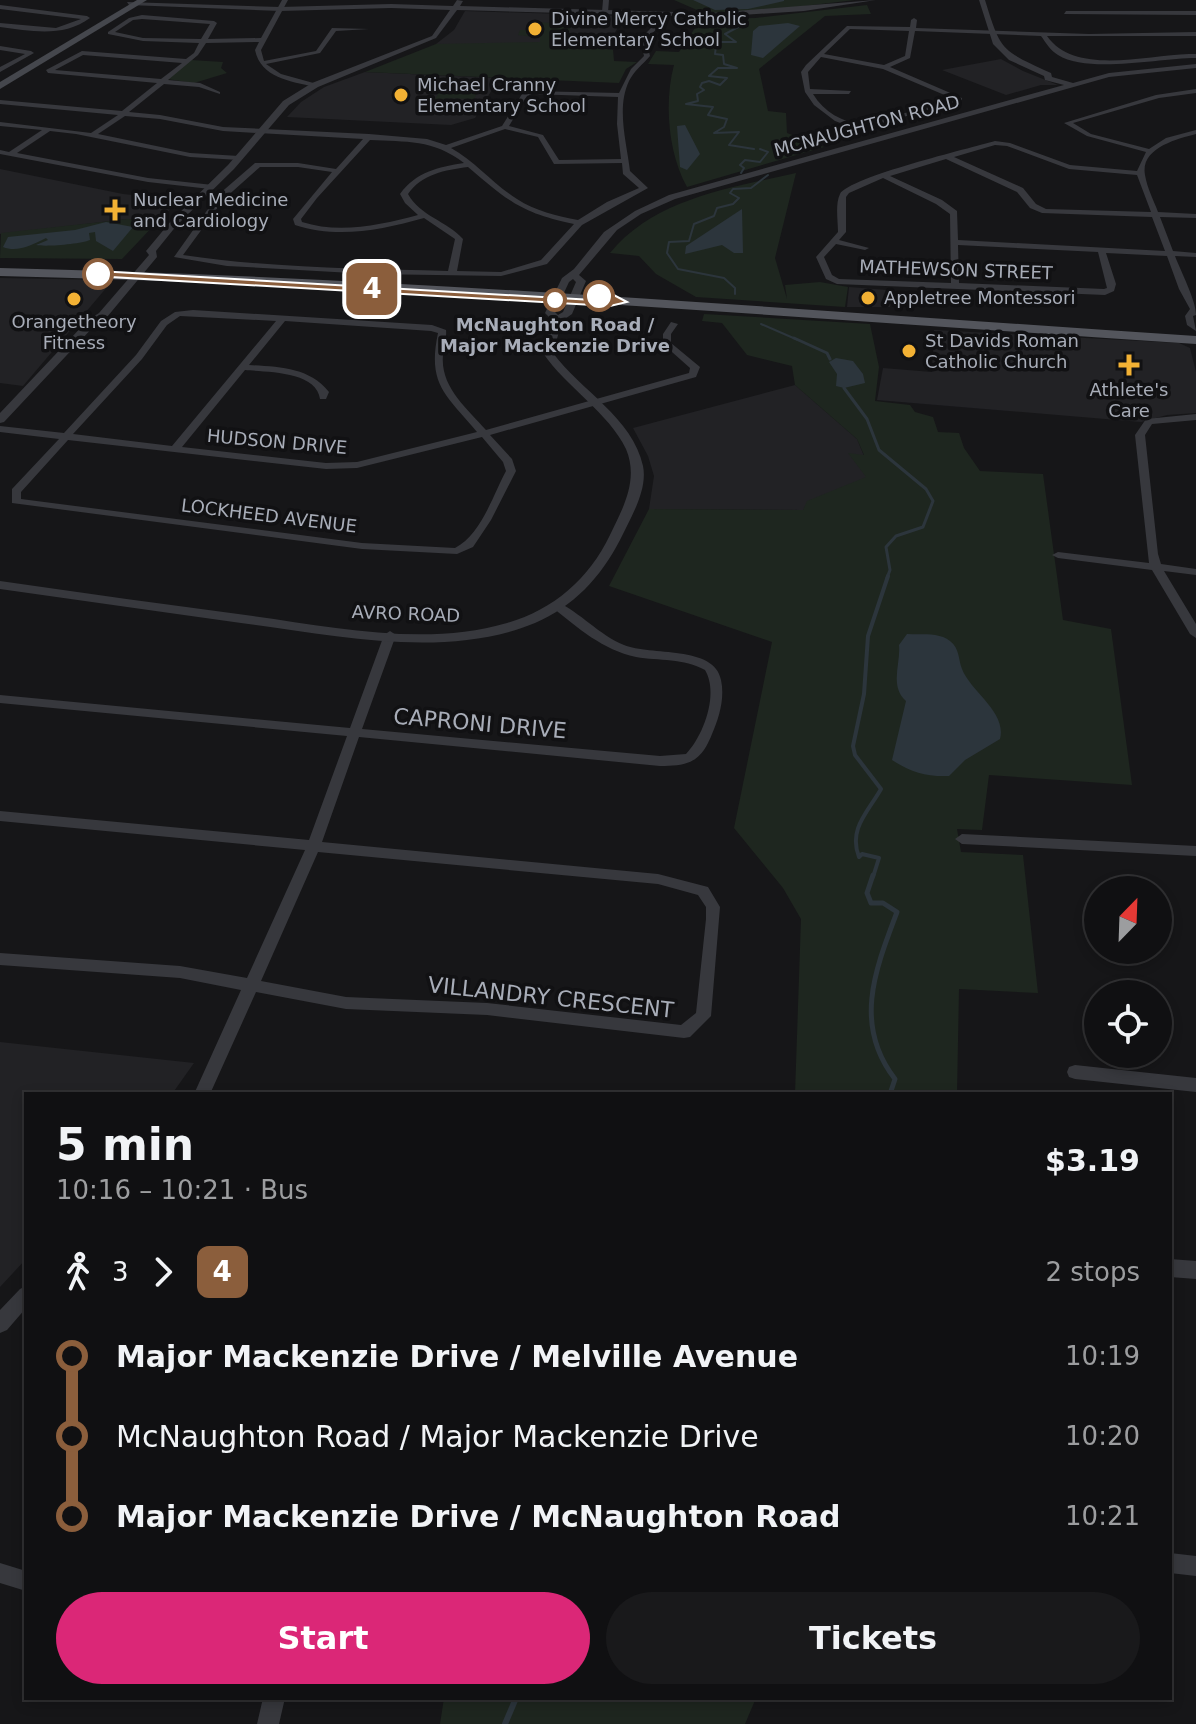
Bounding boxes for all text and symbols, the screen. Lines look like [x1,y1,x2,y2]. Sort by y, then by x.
place label: Divine Mercy Catholic Elementary School [551,8,747,50]
marker: Divine Mercy Catholic Elementary School [526,20,544,38]
place label: Michael Cranny Elementary School [417,74,586,116]
marker: Michael Cranny Elementary School [392,86,410,104]
street label: MCNAUGHTON ROAD [772,91,962,160]
place label: Nuclear Medicine and Cardiology [133,189,288,231]
marker: Nuclear Medicine and Cardiology [104,199,126,221]
street label: MATHEWSON STREET [859,256,1054,283]
unlabelled marker [83,259,113,289]
line badge: 4 [346,263,398,315]
text: 4 [362,272,382,305]
unlabelled marker [584,281,614,311]
place label: Appletree Montessori [884,287,1075,308]
marker: McNaughton Road / Major Mackenzie Drive [544,289,566,311]
marker: Appletree Montessori [859,289,877,307]
marker: Orangetheory Fitness [65,290,83,308]
place label: Orangetheory Fitness [11,311,137,353]
place label: McNaughton Road / Major Mackenzie Drive [440,314,670,356]
place label: St Davids Roman Catholic Church [925,330,1079,372]
marker: St Davids Roman Catholic Church [900,342,918,360]
marker: Athlete's Care [1118,354,1140,376]
place label: Athlete's Care [1090,379,1169,421]
street label: HUDSON DRIVE [206,425,348,458]
street label: LOCKHEED AVENUE [180,494,358,537]
street label: AVRO ROAD [351,601,461,626]
street label: CAPRONI DRIVE [392,703,568,744]
north arrow [1084,876,1172,964]
map controls [1084,876,1172,1068]
street label: VILLANDRY CRESCENT [427,972,676,1023]
button: locate [1084,980,1172,1068]
text: 5 min [56,1119,194,1170]
text: $3.19 [1045,1143,1140,1178]
text: 10:16 – 10:21 · Bus [56,1175,308,1205]
icon: walk [56,1250,100,1294]
icon: forward [141,1250,185,1294]
text: 4 [213,1255,232,1288]
text: 3 [112,1257,129,1287]
text: 2 stops [1045,1257,1140,1287]
text: Major Mackenzie Drive / Melville Avenue [116,1339,798,1374]
text: 10:19 [1065,1341,1140,1371]
text: McNaughton Road / Major Mackenzie Drive [116,1419,759,1454]
text: 10:20 [1065,1421,1140,1451]
text: Major Mackenzie Drive / McNaughton Road [116,1499,841,1534]
text: 10:21 [1065,1501,1140,1531]
button: Start [56,1592,590,1684]
button: Tickets [606,1592,1140,1684]

